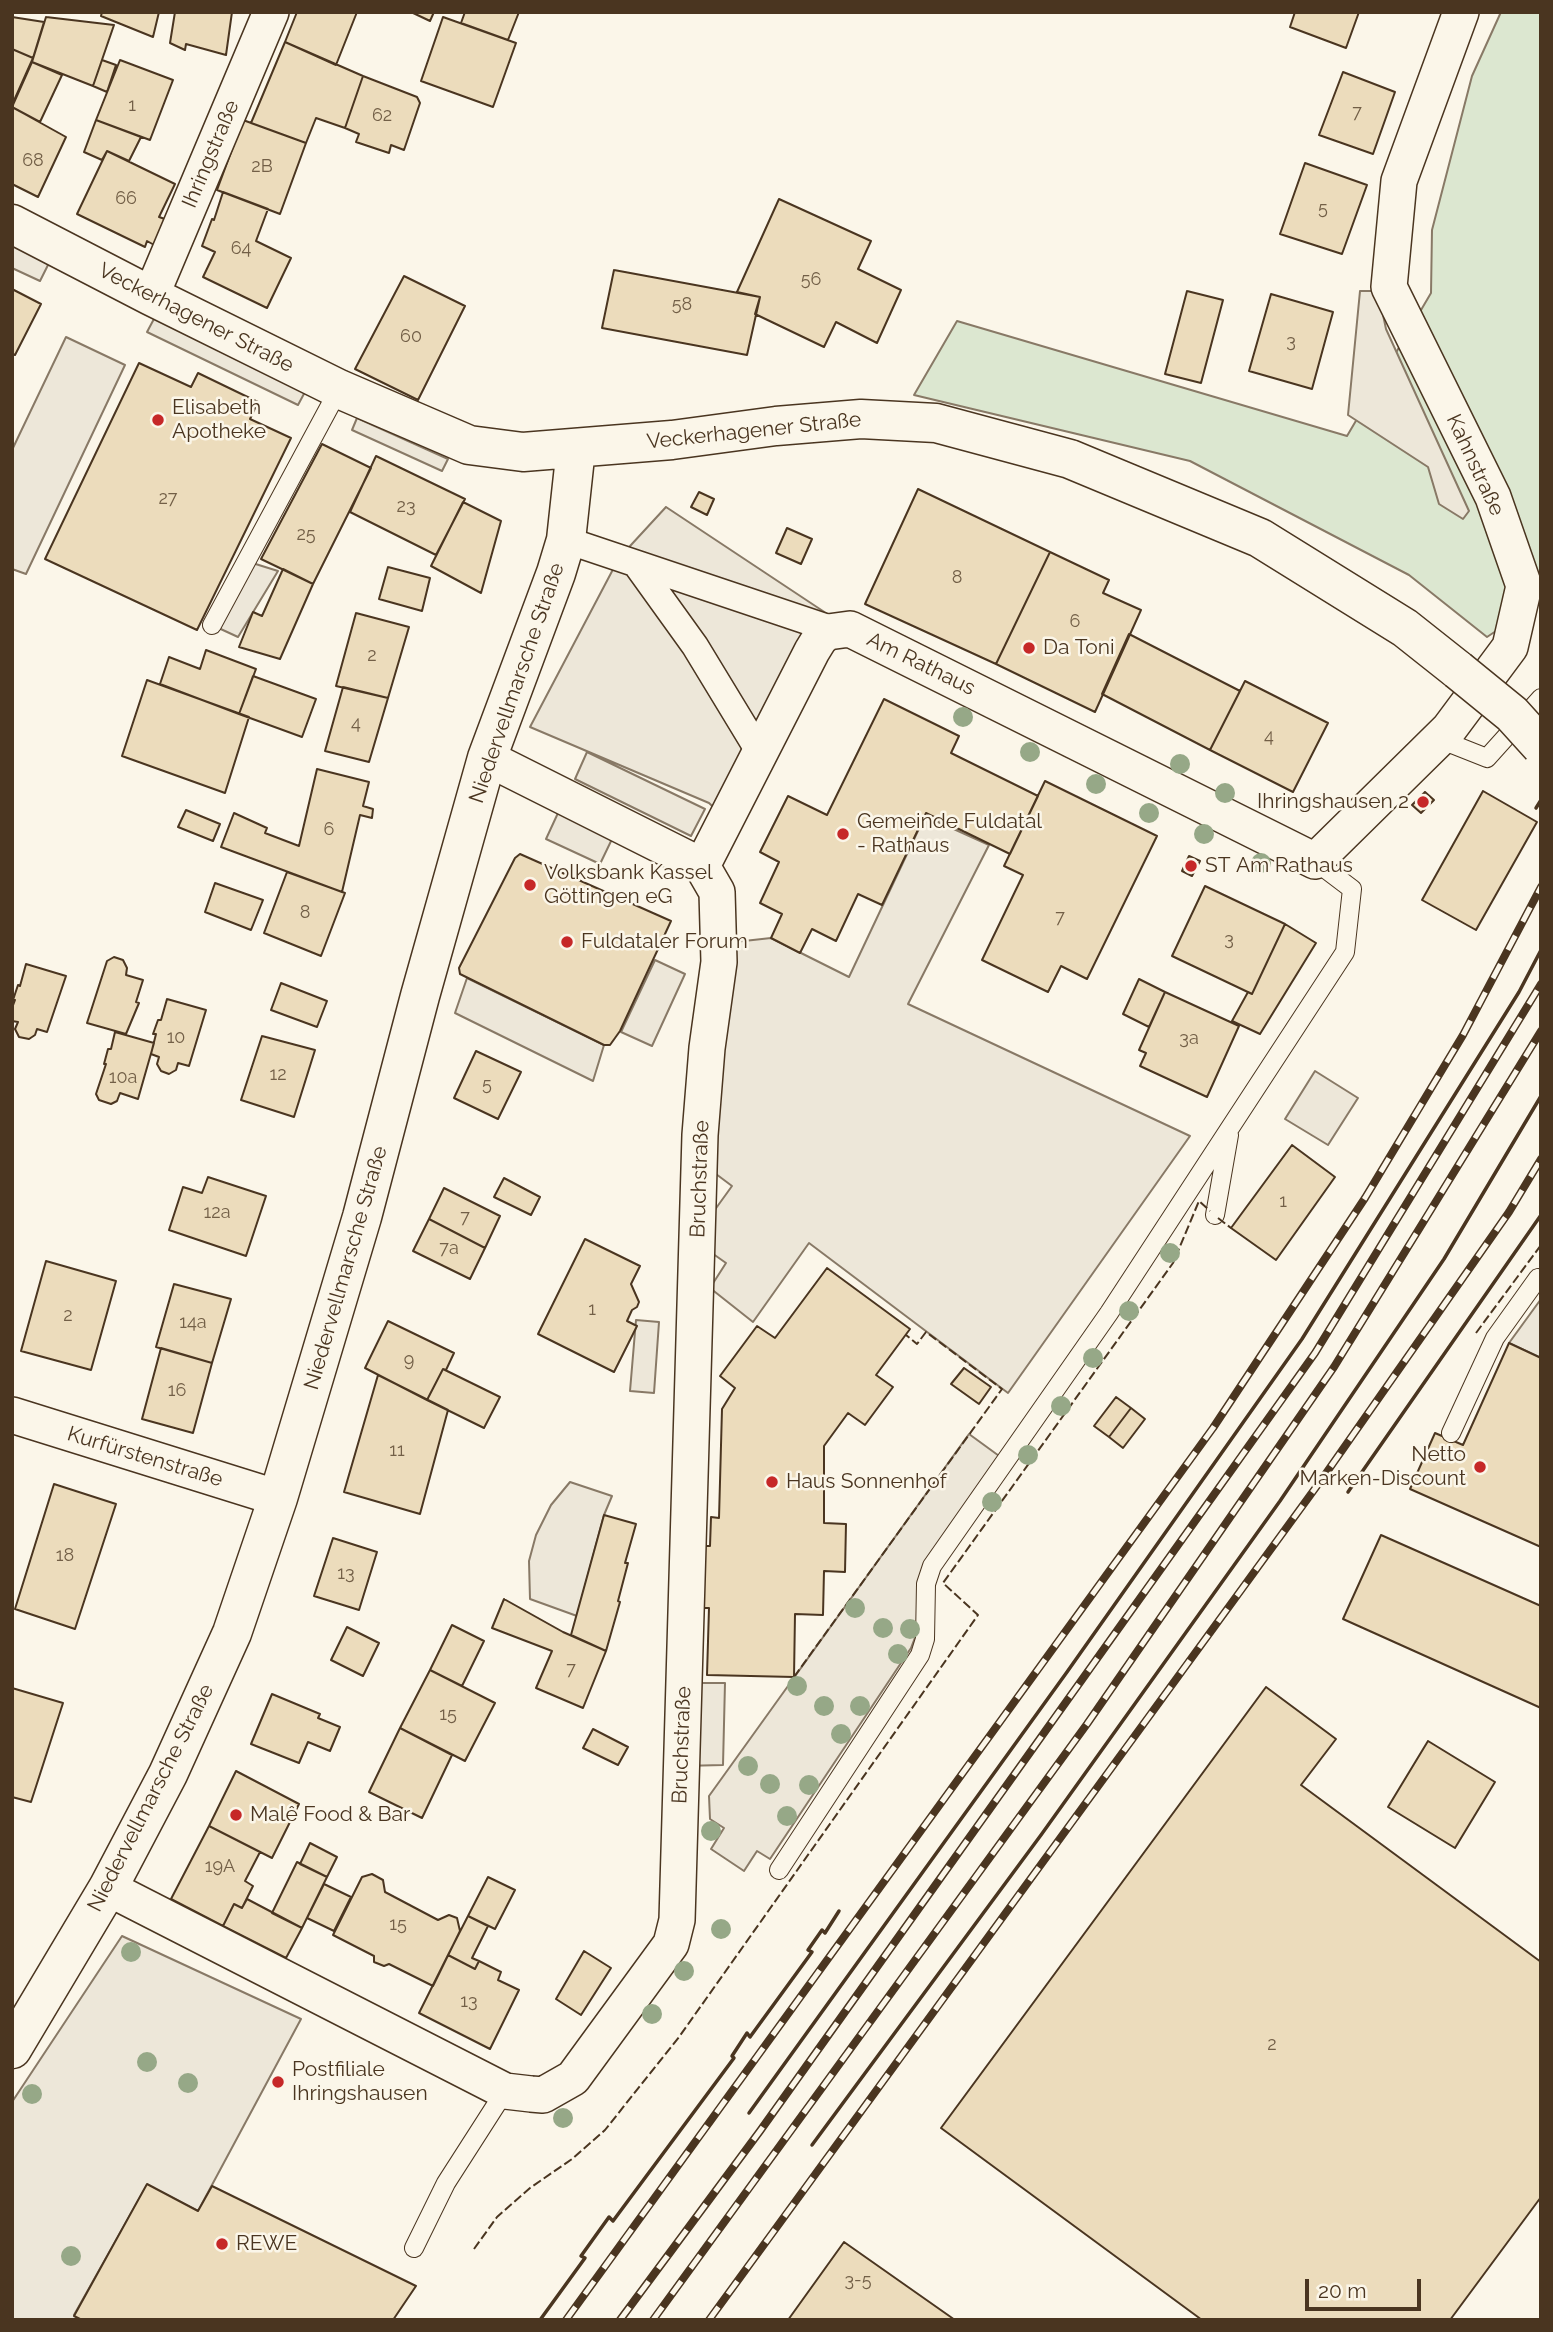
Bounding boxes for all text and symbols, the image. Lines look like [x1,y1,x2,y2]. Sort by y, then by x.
house number: 1 [128,95,136,117]
street label: Ihringstraße [177,96,245,212]
house number: 7 [1352,102,1362,124]
house number: 62 [372,105,392,127]
house number: 68 [22,150,44,172]
house number: 2B [251,156,273,178]
house number: 66 [115,188,137,210]
house number: 5 [1318,198,1328,220]
house number: 64 [231,238,251,260]
street label: Veckerhagener Straße [94,258,298,378]
house number: 56 [801,269,821,291]
house number: 58 [672,294,692,316]
house number: 60 [400,326,422,348]
house number: 3 [1286,331,1296,353]
place label: Elisabeth Apotheke [172,395,266,445]
street label: Veckerhagener Straße [646,407,862,455]
street label: Kahnstraße [1440,410,1510,520]
marker: Elisabeth Apotheke [150,412,166,428]
house number: 27 [158,488,178,510]
house number: 23 [397,496,415,518]
house number: 25 [296,524,316,546]
street label: Niedervellmarsche Straße [464,560,570,806]
house number: 8 [952,567,962,589]
house number: 6 [1070,611,1080,633]
street label: Am Rathaus [863,627,979,701]
place label: Da Toni [1043,635,1115,661]
marker: Da Toni [1021,640,1037,656]
house number: 2 [367,645,377,667]
house number: 4 [351,713,361,735]
house number: 4 [1264,726,1274,748]
place label: Ihringshausen 2 [1257,789,1409,815]
marker: Ihringshausen 2 [1415,794,1431,810]
place label: Gemeinde Fuldatal - Rathaus [857,809,1042,859]
house number: 6 [324,819,334,841]
marker: Gemeinde Fuldatal - Rathaus [835,826,851,842]
place label: ST Am Rathaus [1205,853,1353,879]
marker: ST Am Rathaus [1183,858,1199,874]
place label: Volksbank Kassel Göttingen eG [544,860,713,910]
marker: Volksbank Kassel Göttingen eG [522,877,538,893]
house number: 8 [300,902,310,924]
house number: 7 [1055,907,1065,929]
place label: Fuldataler Forum [581,929,748,955]
house number: 3 [1224,929,1234,951]
marker: Fuldataler Forum [559,934,575,950]
house number: 10 [167,1027,185,1049]
house number: 3a [1179,1028,1199,1050]
house number: 12 [269,1064,287,1086]
house number: 10a [109,1067,137,1089]
house number: 5 [482,1074,492,1096]
street label: Bruchstraße [685,1120,715,1238]
street label: Niedervellmarsche Straße [299,1143,393,1393]
house number: 1 [1279,1191,1287,1213]
house number: 12a [204,1202,230,1224]
house number: 7 [460,1207,470,1229]
house number: 7a [439,1238,459,1260]
house number: 1 [588,1299,596,1321]
house number: 2 [63,1305,73,1327]
house number: 14a [179,1312,207,1334]
house number: 9 [404,1350,414,1372]
house number: 16 [168,1380,186,1402]
street label: Kurfürstenstraße [64,1421,226,1493]
house number: 11 [389,1440,405,1462]
place label: Netto Marken-Discount [1300,1442,1466,1492]
marker: Netto Marken-Discount [1472,1459,1488,1475]
place label: Haus Sonnenhof [786,1469,947,1495]
marker: Haus Sonnenhof [764,1474,780,1490]
house number: 18 [56,1545,74,1567]
house number: 13 [337,1563,355,1585]
house number: 7 [566,1659,576,1681]
street label: Niedervellmarsche Straße [82,1680,220,1916]
street label: Bruchstraße [667,1686,697,1804]
house number: 15 [439,1704,457,1726]
place label: Malê Food & Bar [250,1802,410,1828]
marker: Malê Food & Bar [228,1807,244,1823]
house number: 19A [205,1856,235,1878]
house number: 15 [389,1914,407,1936]
house number: 13 [460,1991,478,2013]
house number: 2 [1267,2034,1277,2056]
place label: Postfiliale Ihringshausen [292,2057,428,2107]
marker: Postfiliale Ihringshausen [270,2074,286,2090]
place label: REWE [236,2231,297,2257]
marker: REWE [214,2236,230,2252]
scale bar [1308,2266,1424,2310]
house number: 3-5 [844,2270,872,2292]
text: 20 m [1318,2278,1366,2303]

